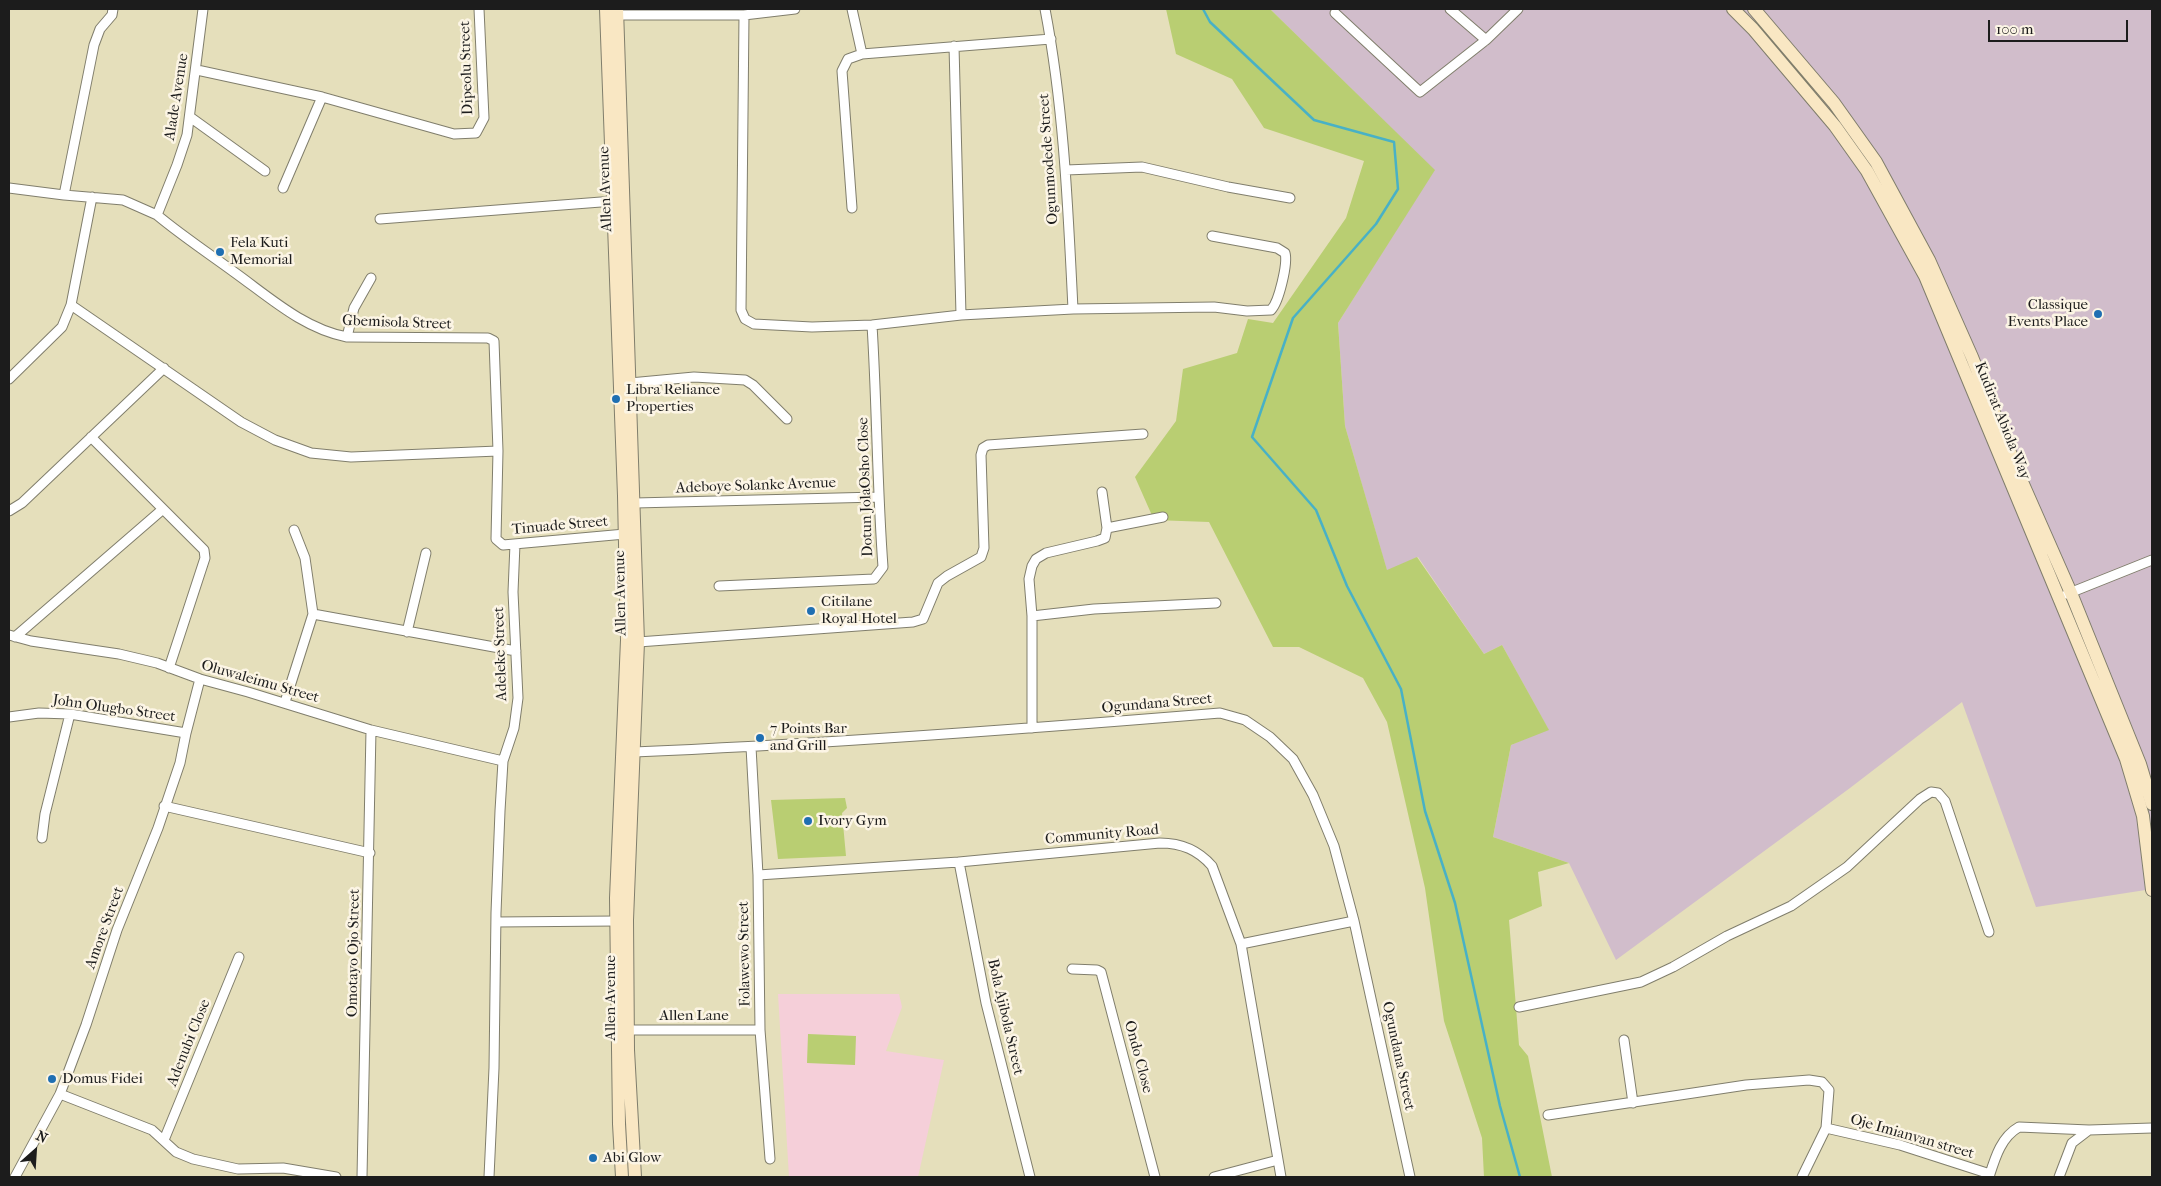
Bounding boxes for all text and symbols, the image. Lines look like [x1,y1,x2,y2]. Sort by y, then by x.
scale bar [1991,10,2131,42]
text: 100 m [1996,20,2034,38]
street label: Dipeolu Street [456,21,478,115]
street label: Alade Avenue [161,52,193,142]
street label: Ogunmodede Street [1035,93,1063,225]
street label: Allen Avenue [596,146,616,232]
place label: Fela Kuti Memorial [230,234,293,269]
marker: Fela Kuti Memorial [214,246,226,258]
place label: Classique Events Place [2008,296,2088,331]
marker: Classique Events Place [2092,308,2104,320]
street label: Gbemisola Street [342,312,452,334]
street label: Kudirat Abiola Way [1970,359,2034,483]
place label: Libra Reliance Properties [626,381,720,416]
marker: Libra Reliance Properties [610,393,622,405]
street label: Dotun JolaOsho Close [855,417,877,557]
street label: Adeboye Solanke Avenue [676,474,836,498]
street label: Tinuade Street [511,513,609,539]
street label: Allen Avenue [611,550,631,636]
place label: Citilane Royal Hotel [821,593,897,628]
marker: Citilane Royal Hotel [805,605,817,617]
street label: Adeleke Street [490,607,512,701]
street label: Oluwaleimu Street [199,657,321,707]
street label: Ogundana Street [1101,690,1213,718]
street label: John Olugbo Street [51,691,177,727]
place label: 7 Points Bar and Grill [770,720,847,755]
marker: 7 Points Bar and Grill [754,732,766,744]
place label: Ivory Gym [818,812,887,830]
marker: Ivory Gym [802,815,814,827]
street label: Community Road [1044,821,1160,849]
street label: Amore Street [82,884,128,972]
street label: Omotayo Ojo Street [344,889,364,1017]
street label: Folawewo Street [735,901,755,1007]
street label: Allen Avenue [602,955,620,1041]
street label: Bola Ajibola Street [983,957,1027,1077]
street label: Adenubi Close [163,997,215,1089]
street label: Ogundana Street [1378,1000,1418,1112]
street label: Allen Lane [659,1007,729,1025]
street label: Ondo Close [1120,1019,1156,1095]
place label: Domus Fidei [62,1070,143,1088]
marker: Domus Fidei [46,1073,58,1085]
street label: Oje Imianvan street [1848,1111,1976,1163]
north arrow [10,1126,60,1176]
text: N [33,1127,50,1147]
place label: Abi Glow [603,1149,661,1167]
marker: Abi Glow [587,1152,599,1164]

